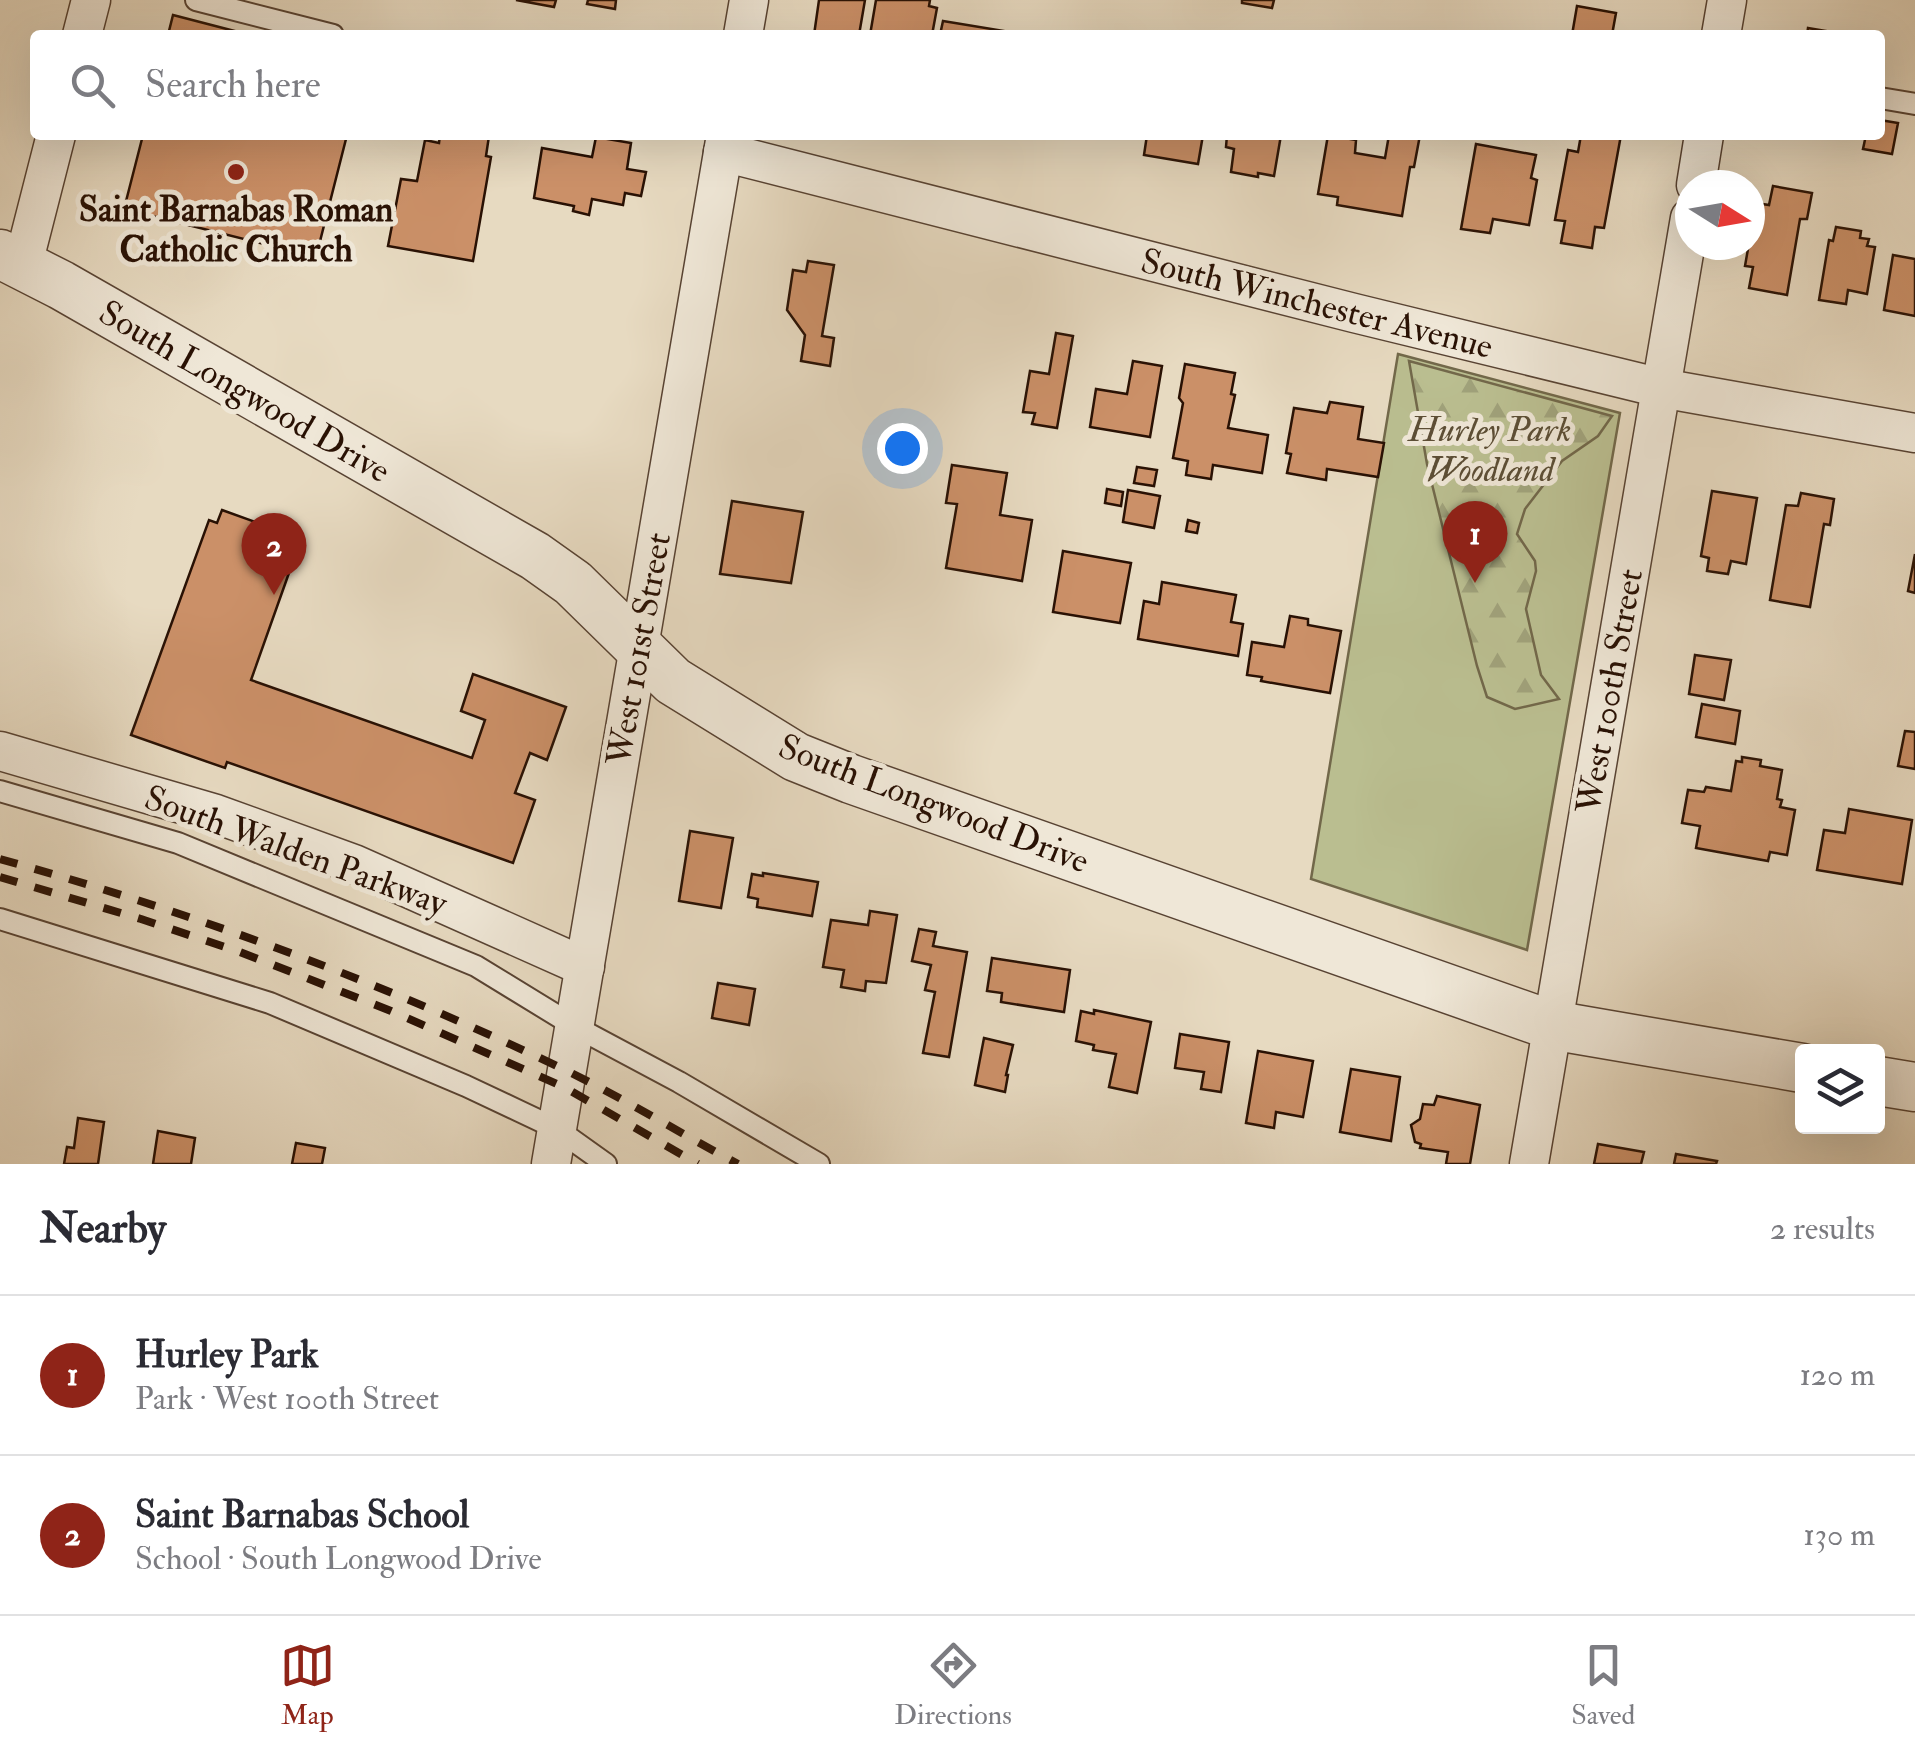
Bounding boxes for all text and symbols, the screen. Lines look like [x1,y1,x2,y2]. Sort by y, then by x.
search box [30,30,1885,140]
icon: search [65,58,120,113]
text: Search here [145,61,321,109]
marker: Saint Barnabas Roman Catholic Church [225,161,247,183]
north arrow [1675,170,1765,260]
place label: Saint Barnabas Roman Catholic Church [79,188,393,272]
street label: South Winchester Avenue [1136,239,1497,369]
street label: South Longwood Drive [91,291,398,493]
park label: Hurley Park Woodland [1407,408,1571,492]
your location [877,423,928,474]
pin: 1 [1442,500,1508,583]
pin: 2 [242,512,306,595]
street label: West 101st Street [597,529,681,770]
street label: West 100th Street [1567,566,1653,818]
street label: South Longwood Drive [772,724,1095,883]
street label: South Walden Parkway [138,776,453,926]
map controls [1795,1044,1885,1134]
button: layers [1795,1044,1885,1134]
text: Nearby [40,1203,166,1255]
text: 2 results [1770,1209,1875,1249]
text: Hurley Park [135,1331,319,1379]
text: 1 [67,1355,78,1395]
text: 120 m [1799,1355,1875,1395]
text: Park · West 100th Street [135,1379,439,1419]
text: Saint Barnabas School [135,1491,469,1539]
text: 2 [64,1515,81,1555]
text: 130 m [1803,1515,1875,1555]
text: School · South Longwood Drive [135,1539,542,1579]
tab: Map [280,1638,335,1733]
tab: Directions [894,1638,1012,1733]
tab: Saved [1571,1638,1635,1733]

